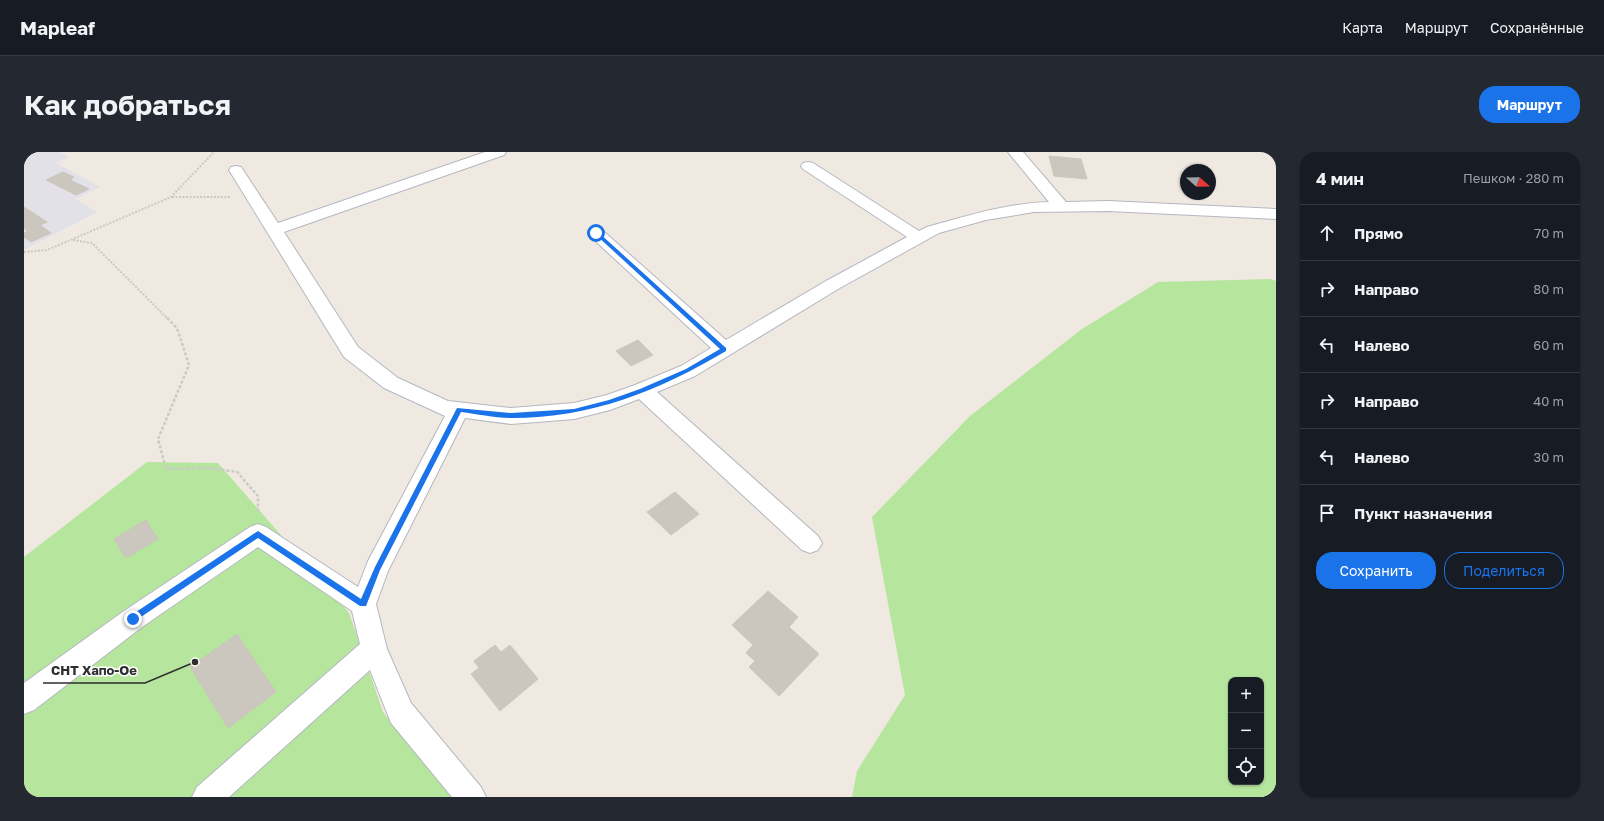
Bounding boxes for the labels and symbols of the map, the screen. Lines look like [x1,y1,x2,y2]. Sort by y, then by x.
north arrow [1180,164,1216,200]
route start [587,224,605,242]
route end [124,610,142,628]
callout: СНТ Хапо-Ое [43,658,145,683]
text: СНТ Хапо-Ое [51,662,137,678]

